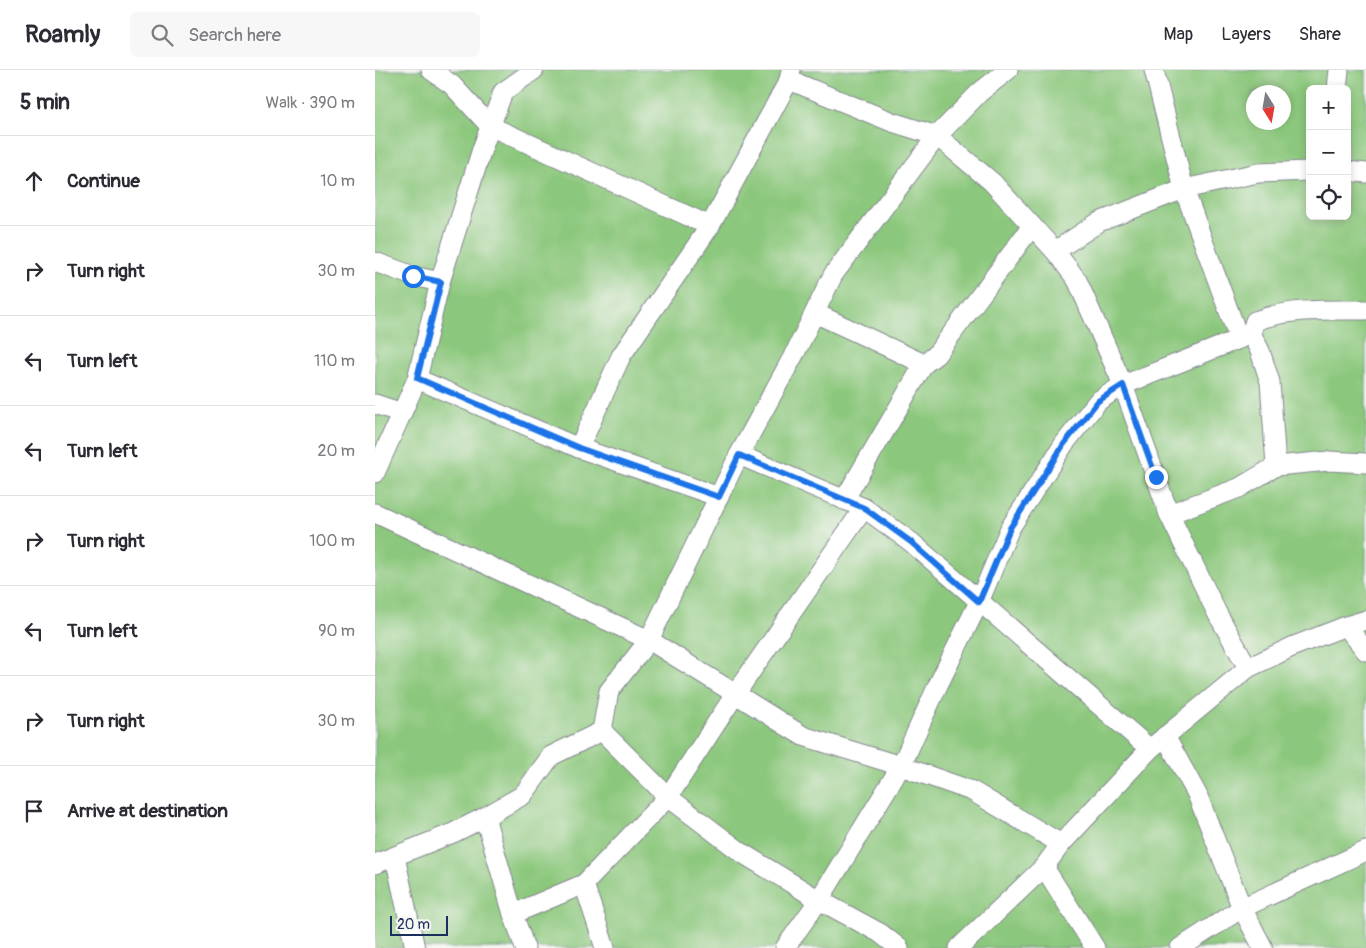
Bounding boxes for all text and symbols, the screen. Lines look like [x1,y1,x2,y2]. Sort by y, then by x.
search box [130,12,480,57]
text: Roamly [25,20,100,49]
icon: search [148,21,176,49]
text: Search here [188,23,281,47]
text: Map [1164,23,1193,46]
text: Layers [1221,23,1271,46]
text: Share [1299,23,1341,46]
north arrow [1246,85,1291,130]
map controls [1306,85,1351,220]
button: + [1306,85,1351,130]
text: 5 min [20,89,70,116]
text: Walk · 390 m [266,93,355,113]
button: − [1306,130,1351,175]
icon: ahead [20,167,48,195]
text: Continue [67,169,140,193]
text: 10 m [320,171,355,191]
button: locate [1306,175,1351,220]
icon: right [20,257,48,285]
text: Turn right [67,259,145,283]
text: 30 m [317,261,355,281]
route start [402,265,425,288]
icon: left [20,347,48,375]
text: Turn left [67,349,137,373]
text: 110 m [314,351,355,371]
icon: left [20,437,48,465]
text: Turn left [67,439,137,463]
text: 20 m [317,441,355,461]
route end [1145,466,1168,489]
icon: right [20,527,48,555]
text: Turn right [67,529,145,553]
text: 100 m [309,531,355,551]
icon: left [20,617,48,645]
text: Turn left [67,619,137,643]
text: 90 m [318,621,355,641]
icon: right [20,707,48,735]
text: Turn right [67,709,145,733]
text: 30 m [317,711,355,731]
icon: arrive [20,797,48,825]
text: Arrive at destination [67,799,228,823]
scale bar [390,913,447,936]
text: 20 m [397,916,430,933]

